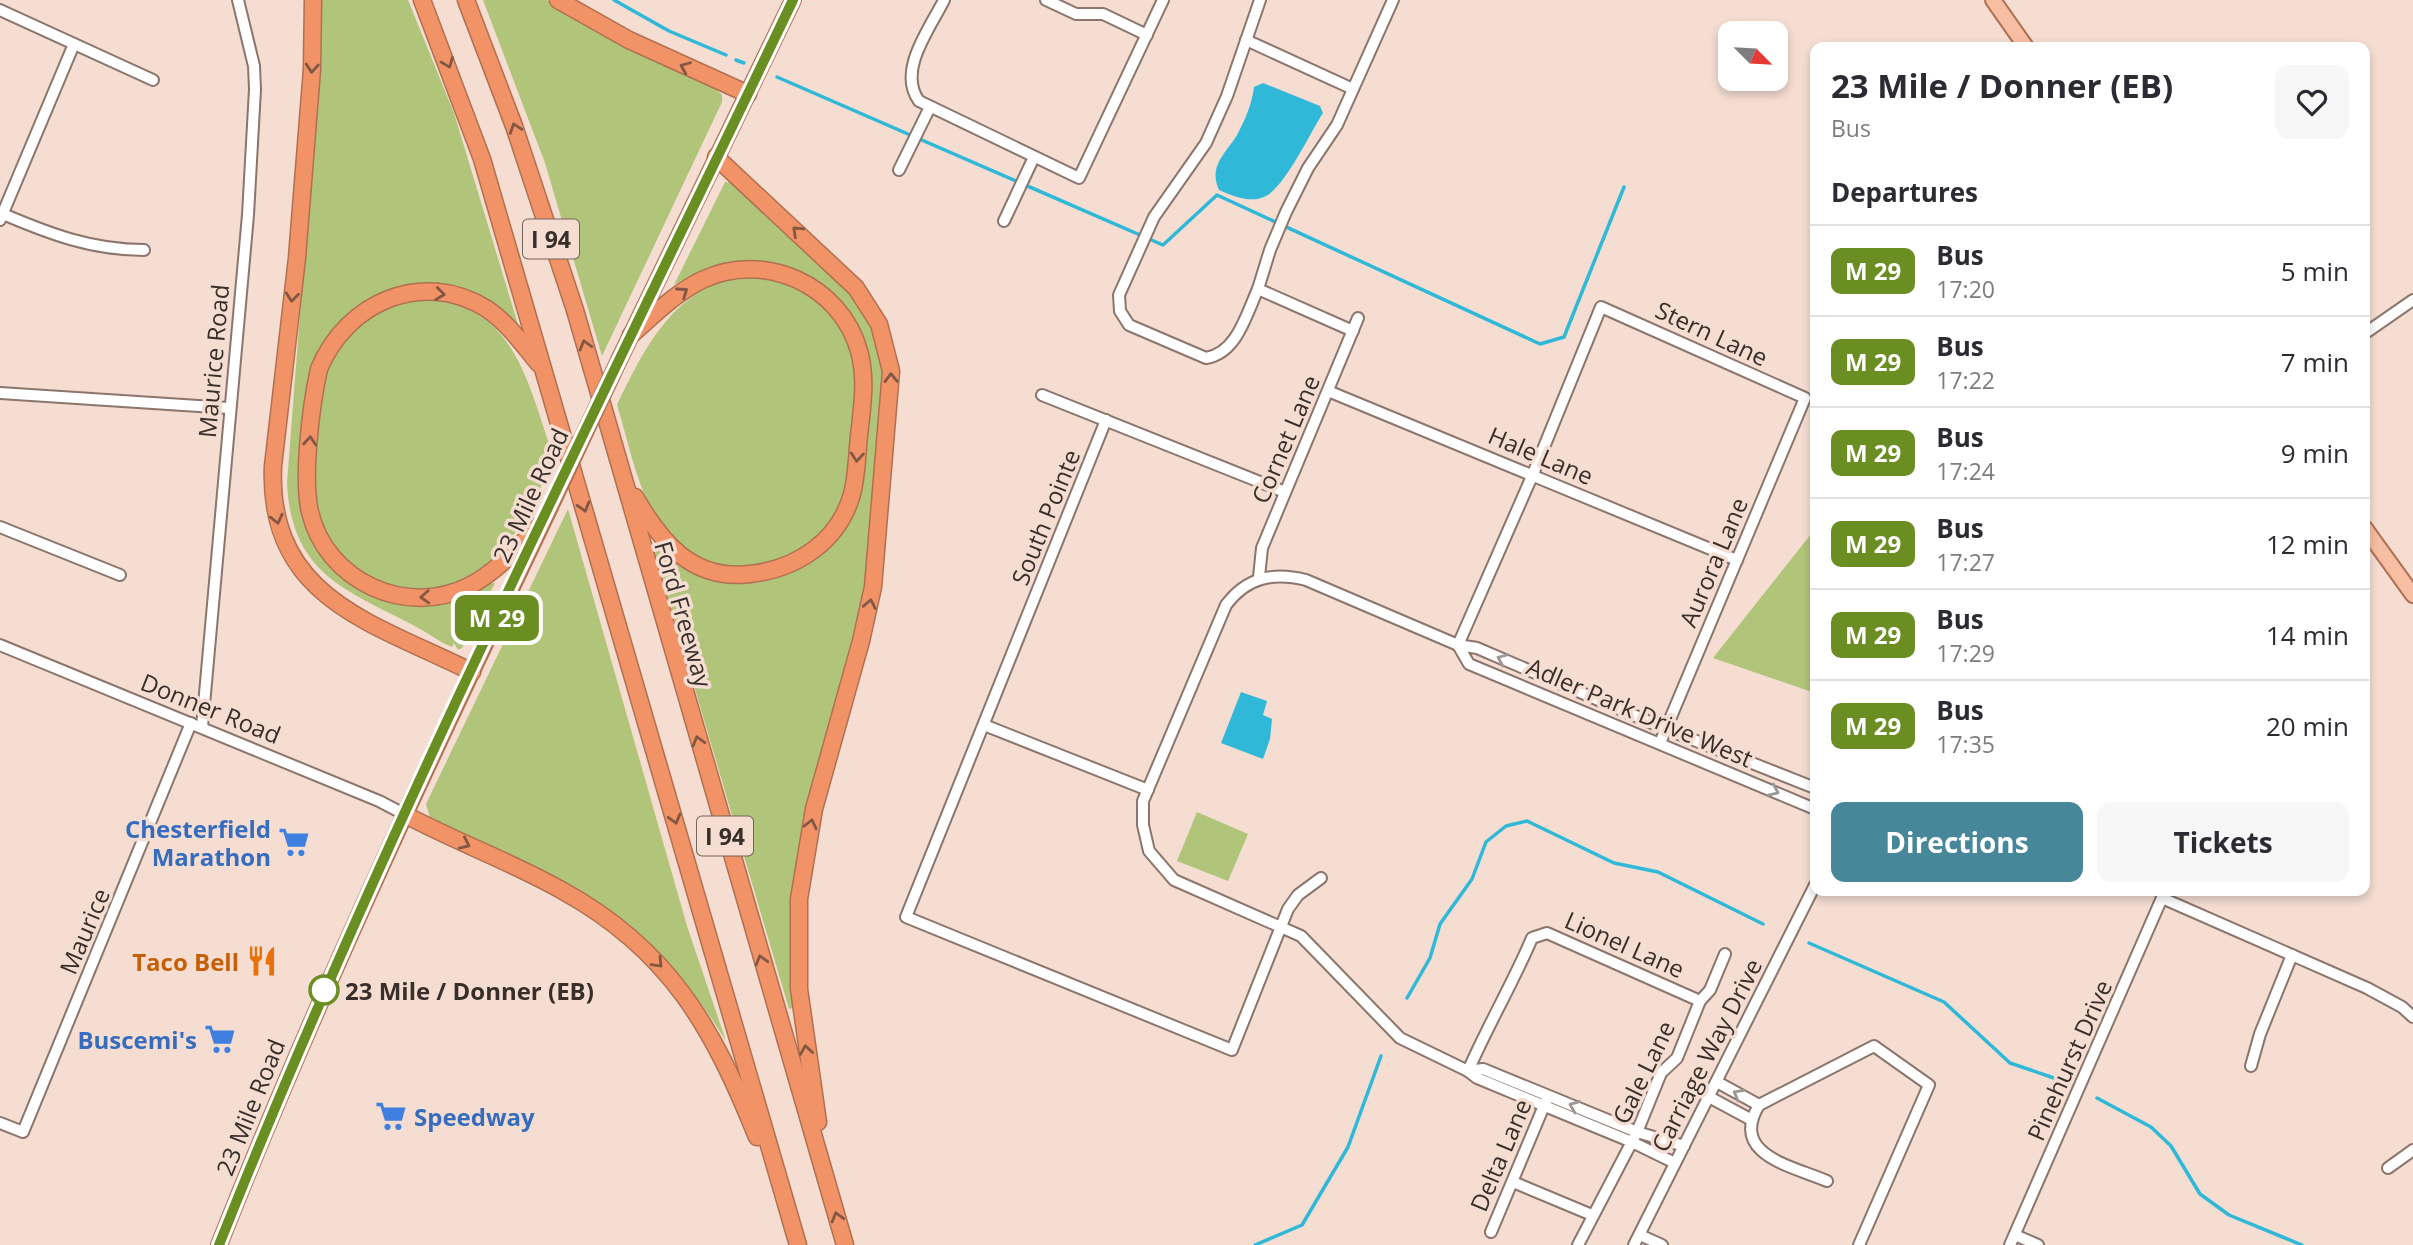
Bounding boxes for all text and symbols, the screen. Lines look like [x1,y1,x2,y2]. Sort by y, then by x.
north arrow [1718,21,1788,91]
map controls [1718,21,1788,91]
one-way arrow [440,56,454,68]
one-way arrow [680,61,693,75]
one-way arrow [305,63,320,74]
text: 23 Mile / Donner (EB) [1831,63,2173,108]
button: heart [2275,65,2349,139]
text: Bus [1831,112,1871,144]
one-way arrow [509,123,523,135]
text: Departures [1831,174,1978,210]
road number: I 94 [523,220,579,258]
one-way arrow [792,227,805,239]
text: Bus [1936,237,1984,273]
text: 5 min [2281,253,2349,289]
text: M 29 [1845,254,1901,287]
text: 17:20 [1936,273,1995,305]
street label: Maurice Road [190,283,236,439]
one-way arrow [434,286,446,301]
one-way arrow [675,288,688,300]
one-way arrow [285,291,300,302]
street label: Stern Lane [1651,293,1773,373]
text: Bus [1936,328,1984,364]
one-way arrow [578,339,593,351]
text: 7 min [2281,344,2349,380]
text: M 29 [1845,345,1901,378]
text: 17:22 [1936,364,1995,396]
street label: Cornet Lane [1243,370,1327,508]
one-way arrow [883,372,898,383]
street label: Hale Lane [1484,418,1598,492]
text: Bus [1936,419,1984,455]
street label: 23 Mile Road [485,423,575,567]
one-way arrow [302,435,317,446]
text: 9 min [2281,435,2349,471]
text: M 29 [1845,436,1901,469]
street label: South Pointe [1003,444,1087,590]
one-way arrow [850,452,865,463]
text: 17:24 [1936,455,1995,487]
street label: Aurora Lane [1671,492,1755,632]
one-way arrow [575,500,590,512]
text: Bus [1936,510,1984,546]
one-way arrow [268,513,283,525]
text: 12 min [2266,526,2349,562]
text: M 29 [1845,527,1901,560]
street label: Ford Freeway [647,537,721,692]
text: 17:27 [1936,546,1995,578]
one-way arrow [419,590,430,605]
line badge: M 29 [448,595,546,641]
one-way arrow [861,598,876,610]
text: M 29 [469,601,525,634]
text: Bus [1936,601,1984,637]
text: 14 min [2266,617,2349,653]
text: M 29 [1845,618,1901,651]
text: 17:29 [1936,637,1995,669]
street label: Adler Park Drive West [1522,649,1758,775]
one-way arrow [1497,654,1509,668]
street label: Donner Road [136,665,286,751]
text: Bus [1936,692,1984,728]
text: 20 min [2266,708,2349,744]
text: M 29 [1845,709,1901,742]
text: 17:35 [1936,728,1995,760]
one-way arrow [691,736,706,748]
one-way arrow [1767,783,1779,797]
button: Directions [1831,802,2083,882]
button: Tickets [2097,802,2349,882]
place label: Chesterfield Marathon [125,812,271,873]
one-way arrow [666,813,681,825]
road number: I 94 [697,816,753,856]
one-way arrow [803,818,817,830]
supermarket icon: Chesterfield Marathon [277,825,311,859]
one-way arrow [458,836,471,850]
street label: Maurice [51,883,117,979]
street label: Lionel Lane [1560,903,1690,985]
restaurant icon: Taco Bell [245,944,279,978]
place label: Taco Bell [132,945,239,978]
street label: Carriage Way Drive [1643,953,1769,1157]
one-way arrow [649,954,662,967]
one-way arrow [755,954,770,966]
place label: 23 Mile / Donner (EB) [345,974,594,1007]
street label: Pinehurst Drive [2019,974,2119,1146]
marker: 23 Mile / Donner (EB) [309,975,339,1005]
street label: Gale Lane [1604,1015,1682,1129]
supermarket icon: Buscemi's [203,1022,237,1056]
place label: Buscemi's [77,1023,197,1056]
street label: 23 Mile Road [208,1034,292,1180]
one-way arrow [799,1044,814,1056]
one-way arrow [1733,1089,1745,1102]
street label: Delta Lane [1462,1094,1538,1216]
supermarket icon: Speedway [374,1099,408,1133]
place label: Speedway [414,1100,535,1133]
one-way arrow [1568,1100,1580,1114]
one-way arrow [830,1212,845,1224]

